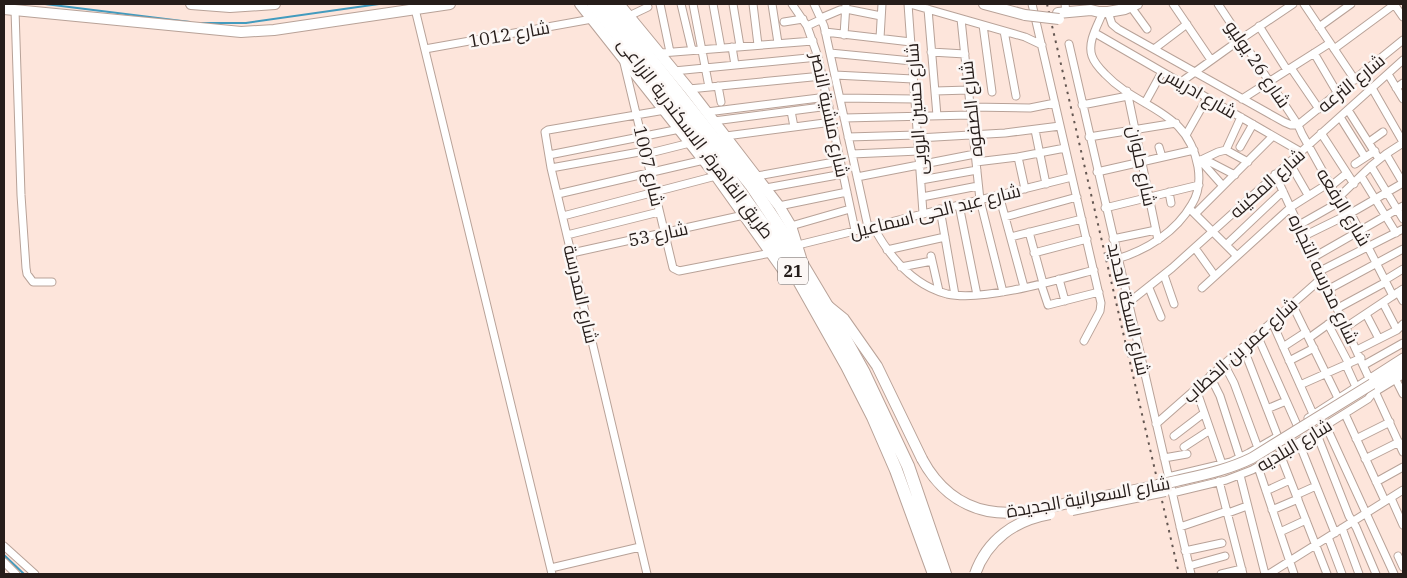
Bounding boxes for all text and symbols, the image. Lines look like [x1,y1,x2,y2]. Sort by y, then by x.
street label: شارع 1012 [467,16,552,53]
street label: شارع 26 يوليو [1219,16,1296,113]
street label: طريق القاهرة, الاسكندرية الزراعى [612,33,779,244]
street label: شارع حسين الروبى [900,42,933,176]
street label: شارع الترعه [1312,49,1390,118]
street label: شارع منشية النصر [804,50,854,179]
street label: شارع الصفوه [955,60,988,158]
street label: شارع ادريس [1155,61,1241,124]
street label: شارع 1007 [628,123,669,209]
street label: شارع حلوان [1121,124,1162,209]
street label: شارع المكينه [1224,143,1310,224]
street label: شارع الرفعه [1311,164,1376,251]
street label: شارع عبد الحى اسماعيل [847,179,1023,244]
street label: شارع مدرسه التجاره [1283,210,1364,348]
street label: شارع 53 [626,216,690,253]
street label: شارع السكة الحديد [1102,240,1155,378]
street label: شارع المدرسة [558,242,604,346]
road number: 21 [778,258,808,284]
street label: شارع عمر بن الخطاب [1178,292,1303,408]
street label: شارع البلديه [1252,413,1337,477]
street label: شارع السعرانية الجديدة [1004,471,1172,524]

